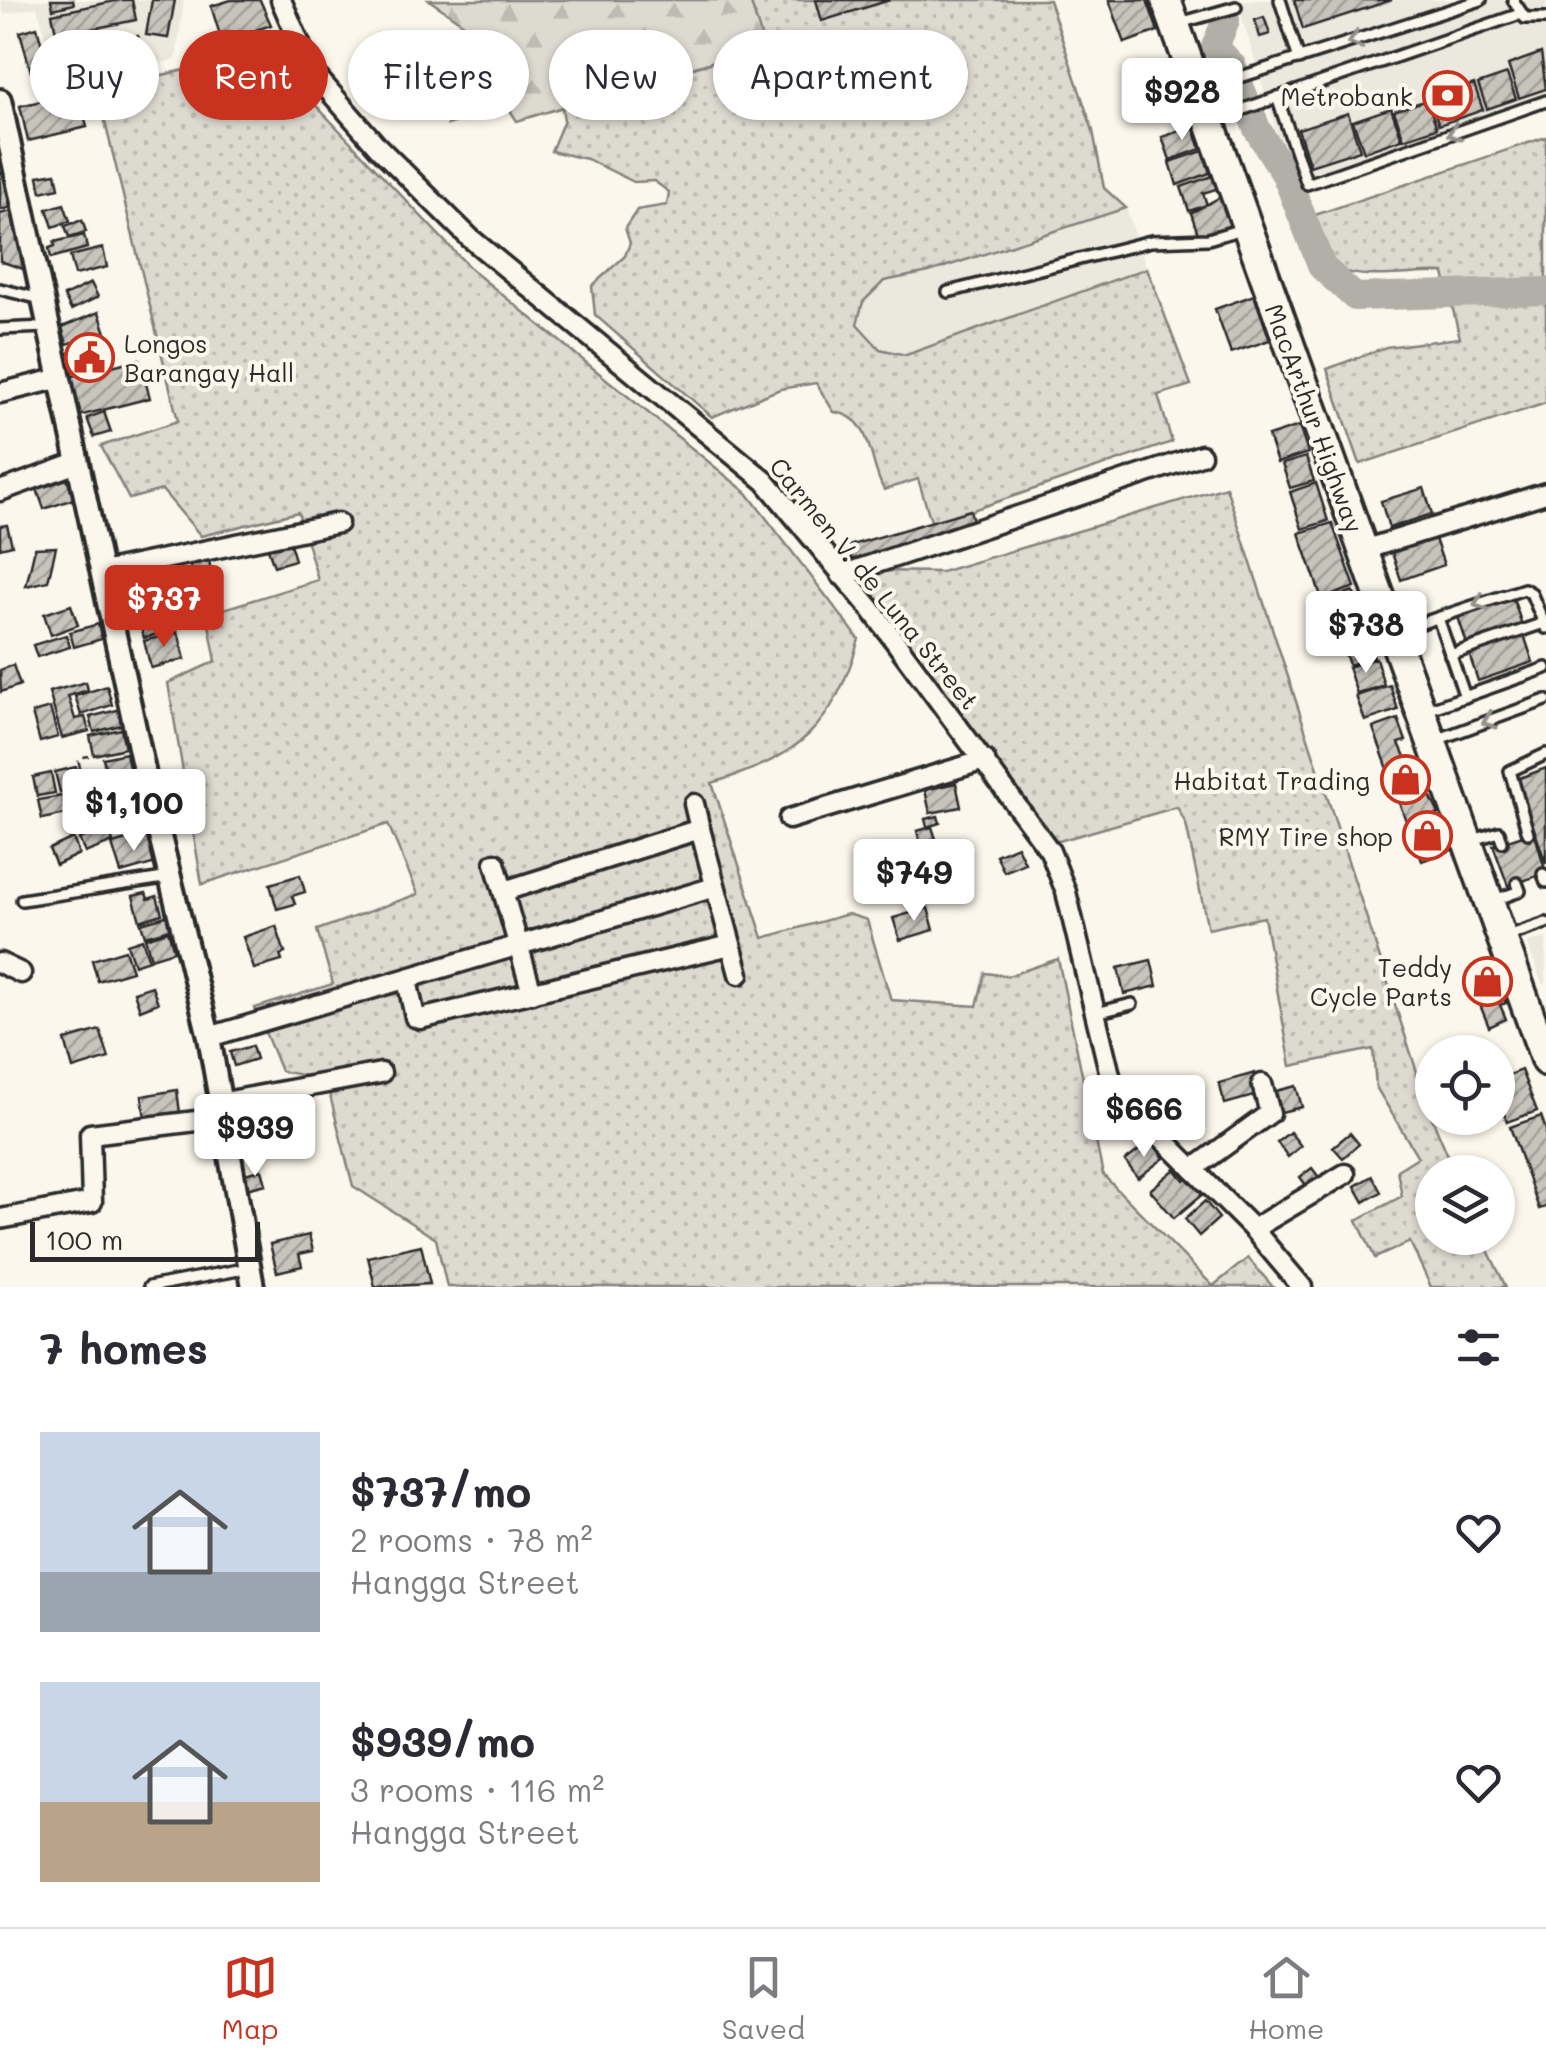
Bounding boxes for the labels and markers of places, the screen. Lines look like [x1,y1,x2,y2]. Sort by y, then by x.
pin: $928 [1123,58,1241,143]
bank icon: Metrobank [1422,70,1474,122]
place label: Metrobank [1281,80,1413,112]
place label: Longos Barangay Hall [124,327,294,389]
public building icon: Longos Barangay Hall [63,331,115,383]
pin: $737 [105,565,223,650]
pin: $738 [1307,591,1425,676]
shop icon: Habitat Trading [1379,754,1431,806]
place label: Habitat Trading [1174,764,1370,796]
pin: $1,100 [53,769,215,854]
shop icon: RMY Tire shop [1402,810,1454,862]
place label: RMY Tire shop [1219,820,1393,852]
pin: $749 [855,839,973,924]
place label: Teddy Cycle Parts [1310,951,1452,1013]
shop icon: Teddy Cycle Parts [1461,955,1513,1007]
pin: $666 [1085,1075,1203,1160]
pin: $939 [196,1094,314,1179]

